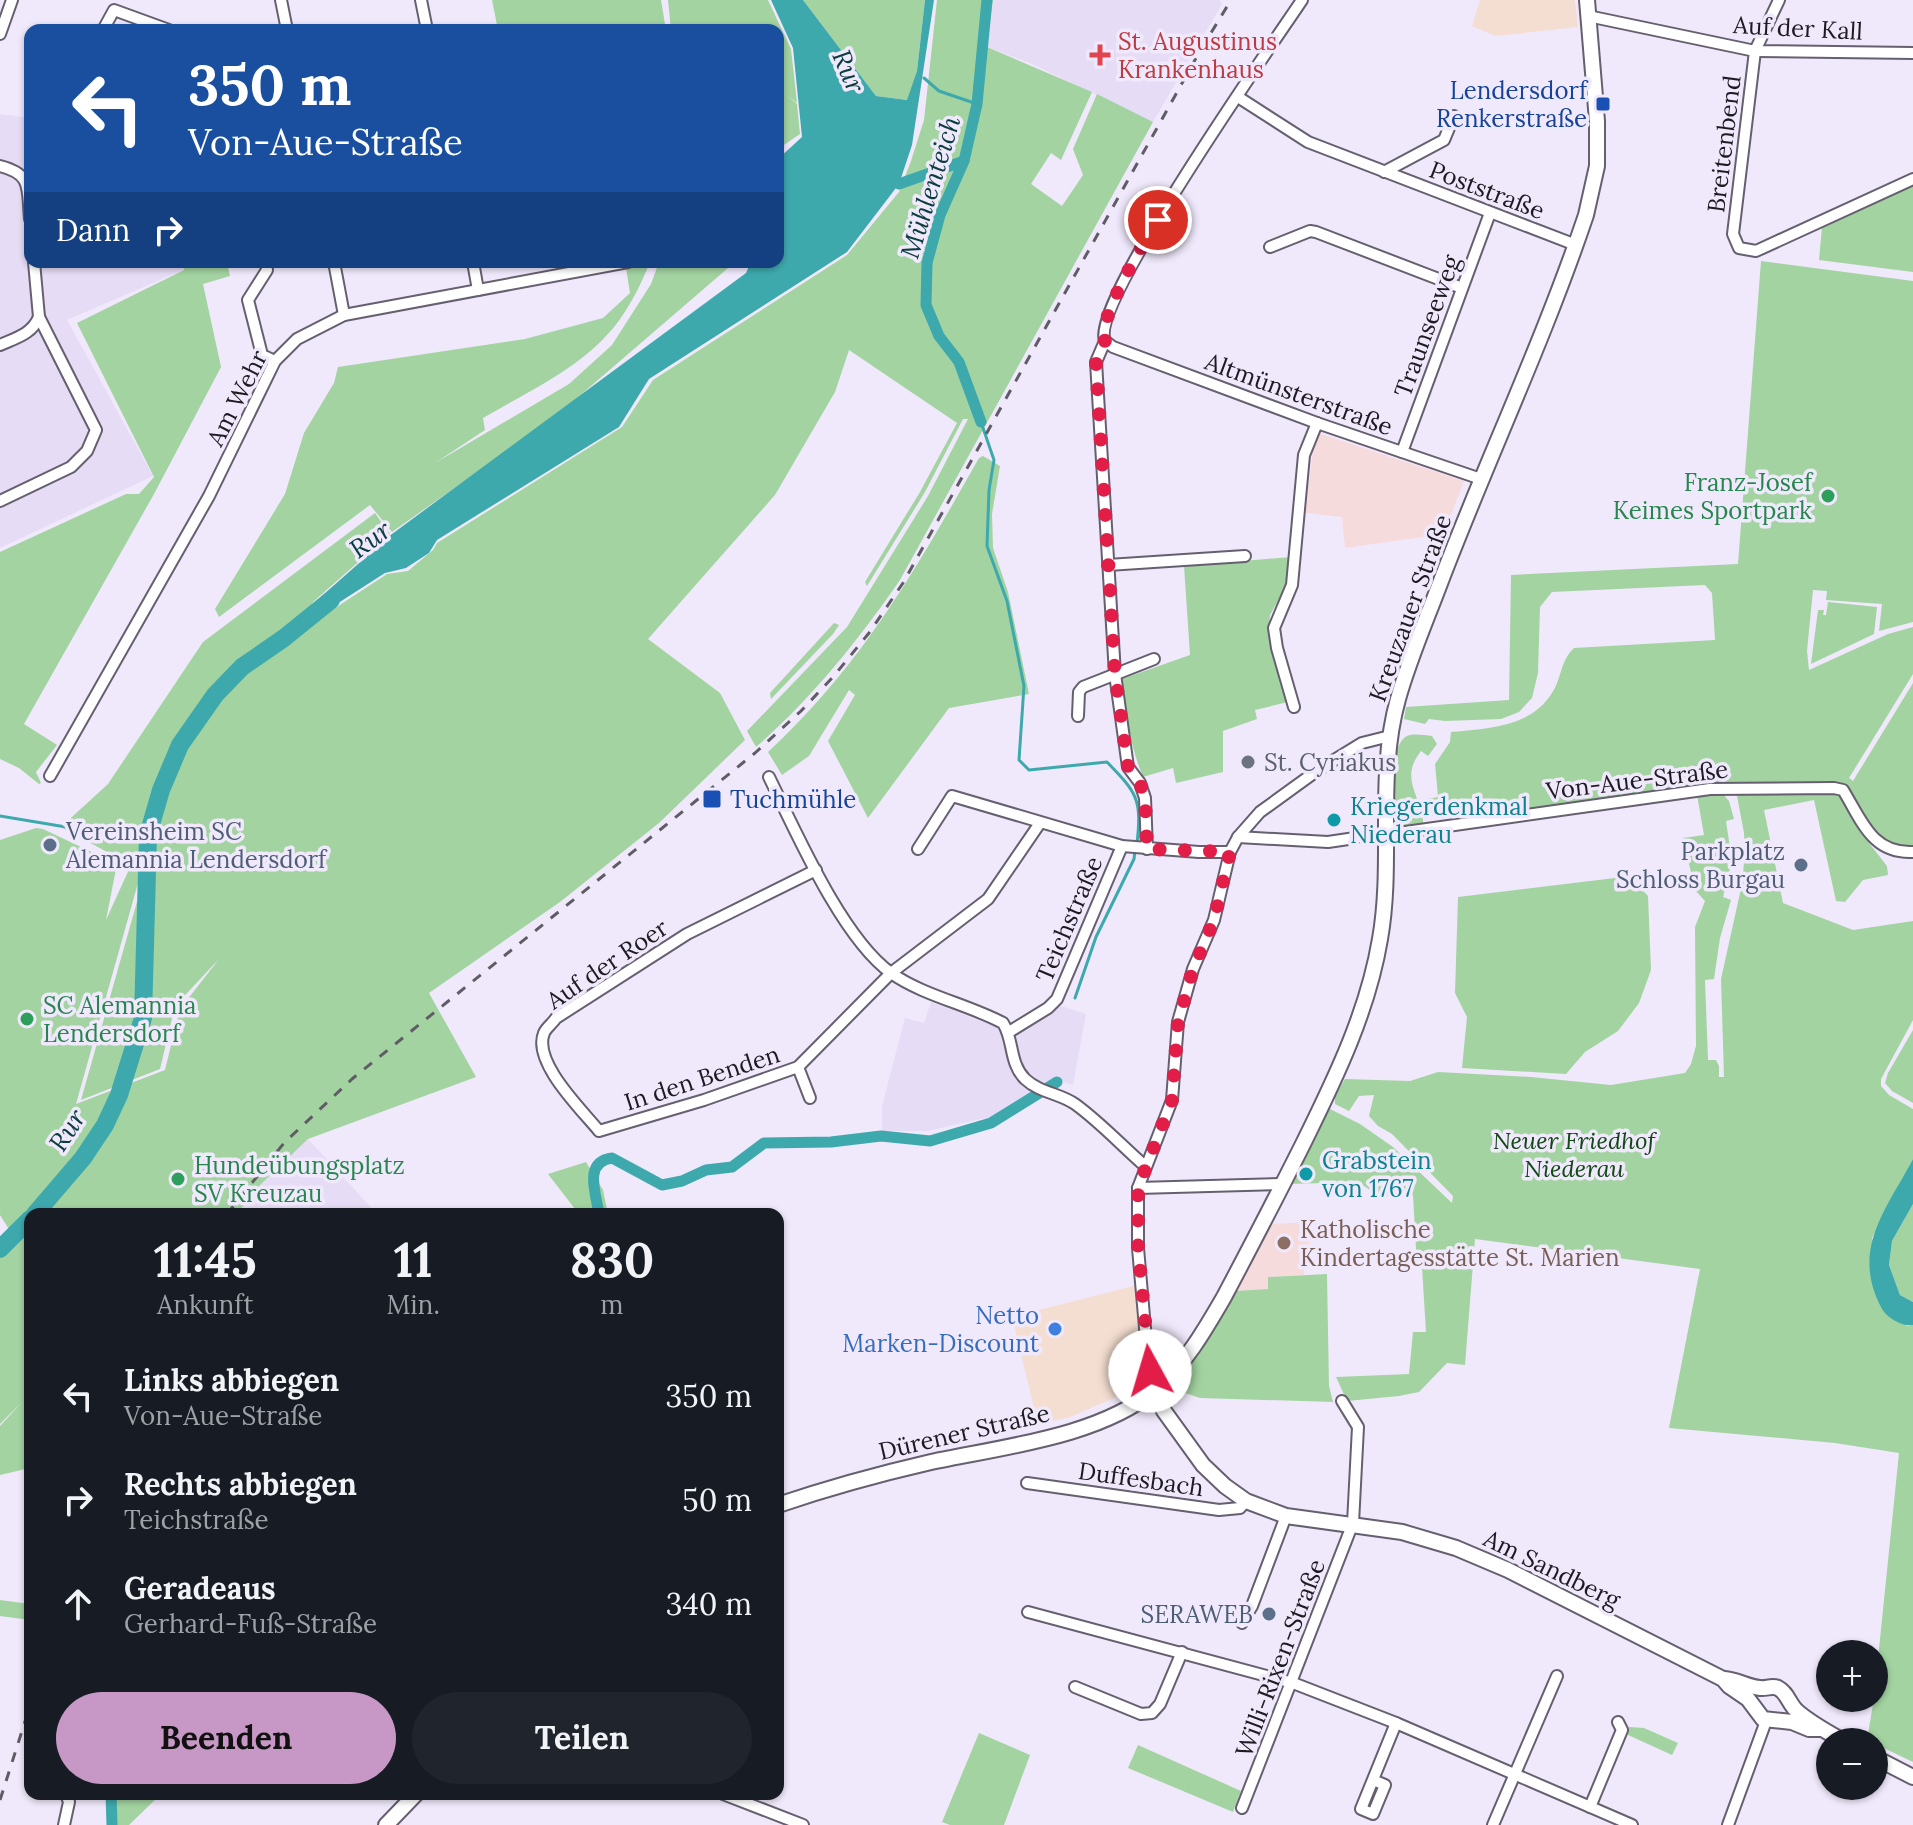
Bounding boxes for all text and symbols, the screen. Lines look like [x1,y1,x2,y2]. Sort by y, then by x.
street label: Auf der Kall [1731,9,1864,47]
place label: St. Augustinus Krankenhaus [1118,26,1277,85]
marker: St. Augustinus Krankenhaus [1089,44,1111,66]
water label: Rur [825,45,873,98]
text: 350 m [188,49,351,120]
icon: left [56,56,160,160]
street label: Breitenbend [1700,74,1748,214]
place label: Lendersdorf Renkerstraße [1436,75,1589,134]
marker: Lendersdorf Renkerstraße [1594,95,1612,113]
water label: Mühlenteich [893,112,967,262]
text: Von-Aue-Straße [188,119,463,165]
street label: Poststraße [1425,154,1549,226]
pin [1124,186,1192,254]
icon: arrive [1136,198,1180,242]
icon: right [146,208,190,252]
text: Dann [56,211,130,249]
street label: Traunseeweg [1387,250,1467,401]
street label: Am Wehr [199,344,275,452]
street label: Altmünsterstraße [1200,345,1397,442]
place label: Franz-Josef Keimes Sportpark [1613,467,1814,526]
marker: Franz-Josef Keimes Sportpark [1819,487,1837,505]
street label: Kreuzauer Straße [1362,510,1458,706]
water label: Rur [343,513,397,565]
place label: St. Cyriakus [1264,747,1396,778]
marker: St. Cyriakus [1239,753,1257,771]
street label: Von-Aue-Straße [1543,753,1730,807]
place label: Tuchmühle [730,784,856,815]
marker: Tuchmühle [701,788,723,810]
place label: Kriegerdenkmal Niederau [1350,791,1528,850]
marker: Kriegerdenkmal Niederau [1325,811,1343,829]
place label: Vereinsheim SC Alemannia Lendersdorf [65,816,328,875]
marker: Vereinsheim SC Alemannia Lendersdorf [41,836,59,854]
place label: Parkplatz Schloss Burgau [1616,836,1785,895]
street label: Teichstraße [1029,852,1109,986]
marker: Parkplatz Schloss Burgau [1792,856,1810,874]
street label: Auf der Roer [539,912,674,1017]
place label: SC Alemannia Lendersdorf [43,990,196,1049]
marker: SC Alemannia Lendersdorf [18,1010,36,1028]
street label: In den Benden [620,1038,784,1118]
water label: Rur [41,1103,93,1157]
park label: Neuer Friedhof Niederau [1493,1125,1658,1184]
place label: Grabstein von 1767 [1322,1145,1432,1204]
place label: Hundeübungsplatz SV Kreuzau [194,1150,405,1209]
marker: Grabstein von 1767 [1297,1165,1315,1183]
marker: Hundeübungsplatz SV Kreuzau [169,1170,187,1188]
place label: Katholische Kindertagesstätte St. Marien [1300,1214,1619,1273]
text: 11:45 [154,1229,257,1290]
text: 11 [394,1229,433,1290]
text: 830 [569,1229,654,1290]
marker: Katholische Kindertagesstätte St. Marien [1275,1234,1293,1252]
text: Ankunft [157,1288,253,1321]
text: Min. [386,1288,440,1321]
text: m [600,1288,624,1321]
place label: Netto Marken-Discount [842,1300,1040,1359]
marker: Netto Marken-Discount [1046,1320,1064,1338]
position arrow [1108,1329,1192,1413]
text: Links abbiegen [124,1361,339,1399]
icon: left [56,1374,100,1418]
text: 350 m [666,1377,752,1415]
street label: Dürener Straße [876,1397,1052,1467]
text: Von-Aue-Straße [124,1399,322,1432]
street label: Duffesbach [1076,1455,1206,1503]
text: Rechts abbiegen [124,1465,357,1503]
icon: right [56,1478,100,1522]
text: 50 m [682,1481,752,1519]
text: Teichstraße [124,1503,269,1536]
street label: Am Sandberg [1478,1522,1626,1616]
street label: Willi-Rixen-Straße [1228,1555,1332,1761]
text: Geradeaus [124,1569,276,1607]
icon: ahead [56,1582,100,1626]
text: 340 m [666,1585,752,1623]
place label: SERAWEB [1141,1599,1253,1630]
marker: SERAWEB [1260,1605,1278,1623]
text: Gerhard-Fuß-Straße [124,1607,377,1640]
map controls [1816,1640,1888,1800]
button: + [1816,1640,1888,1712]
button: Beenden [56,1692,396,1784]
button: Teilen [412,1692,752,1784]
button: − [1816,1728,1888,1800]

